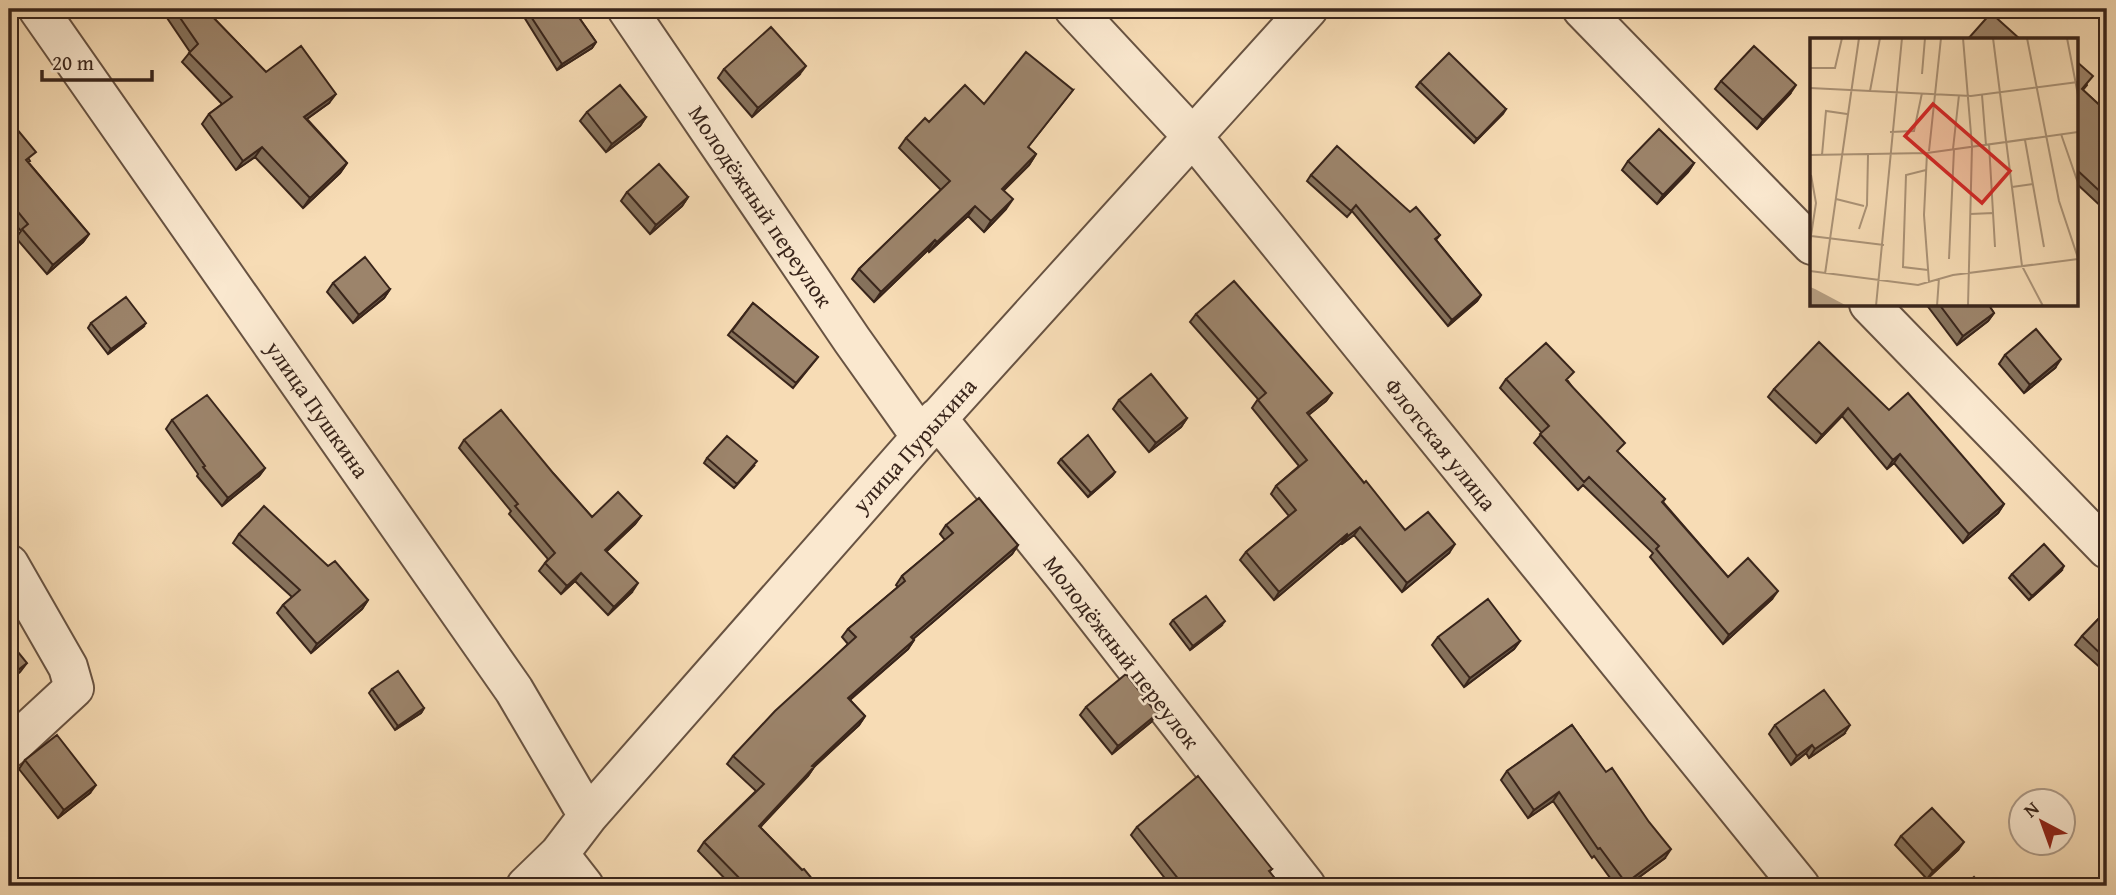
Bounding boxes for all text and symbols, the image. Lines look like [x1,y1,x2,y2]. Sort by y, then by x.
scale bar [42,38,152,82]
inset map [1810,38,2078,306]
text: 20 m [52,47,94,78]
street label: Молодёжный переулок [681,98,841,314]
street label: улица Пушкина [258,333,378,484]
street label: улица Пурыхина [844,370,984,521]
street label: Флотская улица [1377,370,1505,518]
street label: Молодёжный переулок [1036,548,1208,756]
north arrow [2008,786,2078,856]
text: N [2017,794,2045,824]

